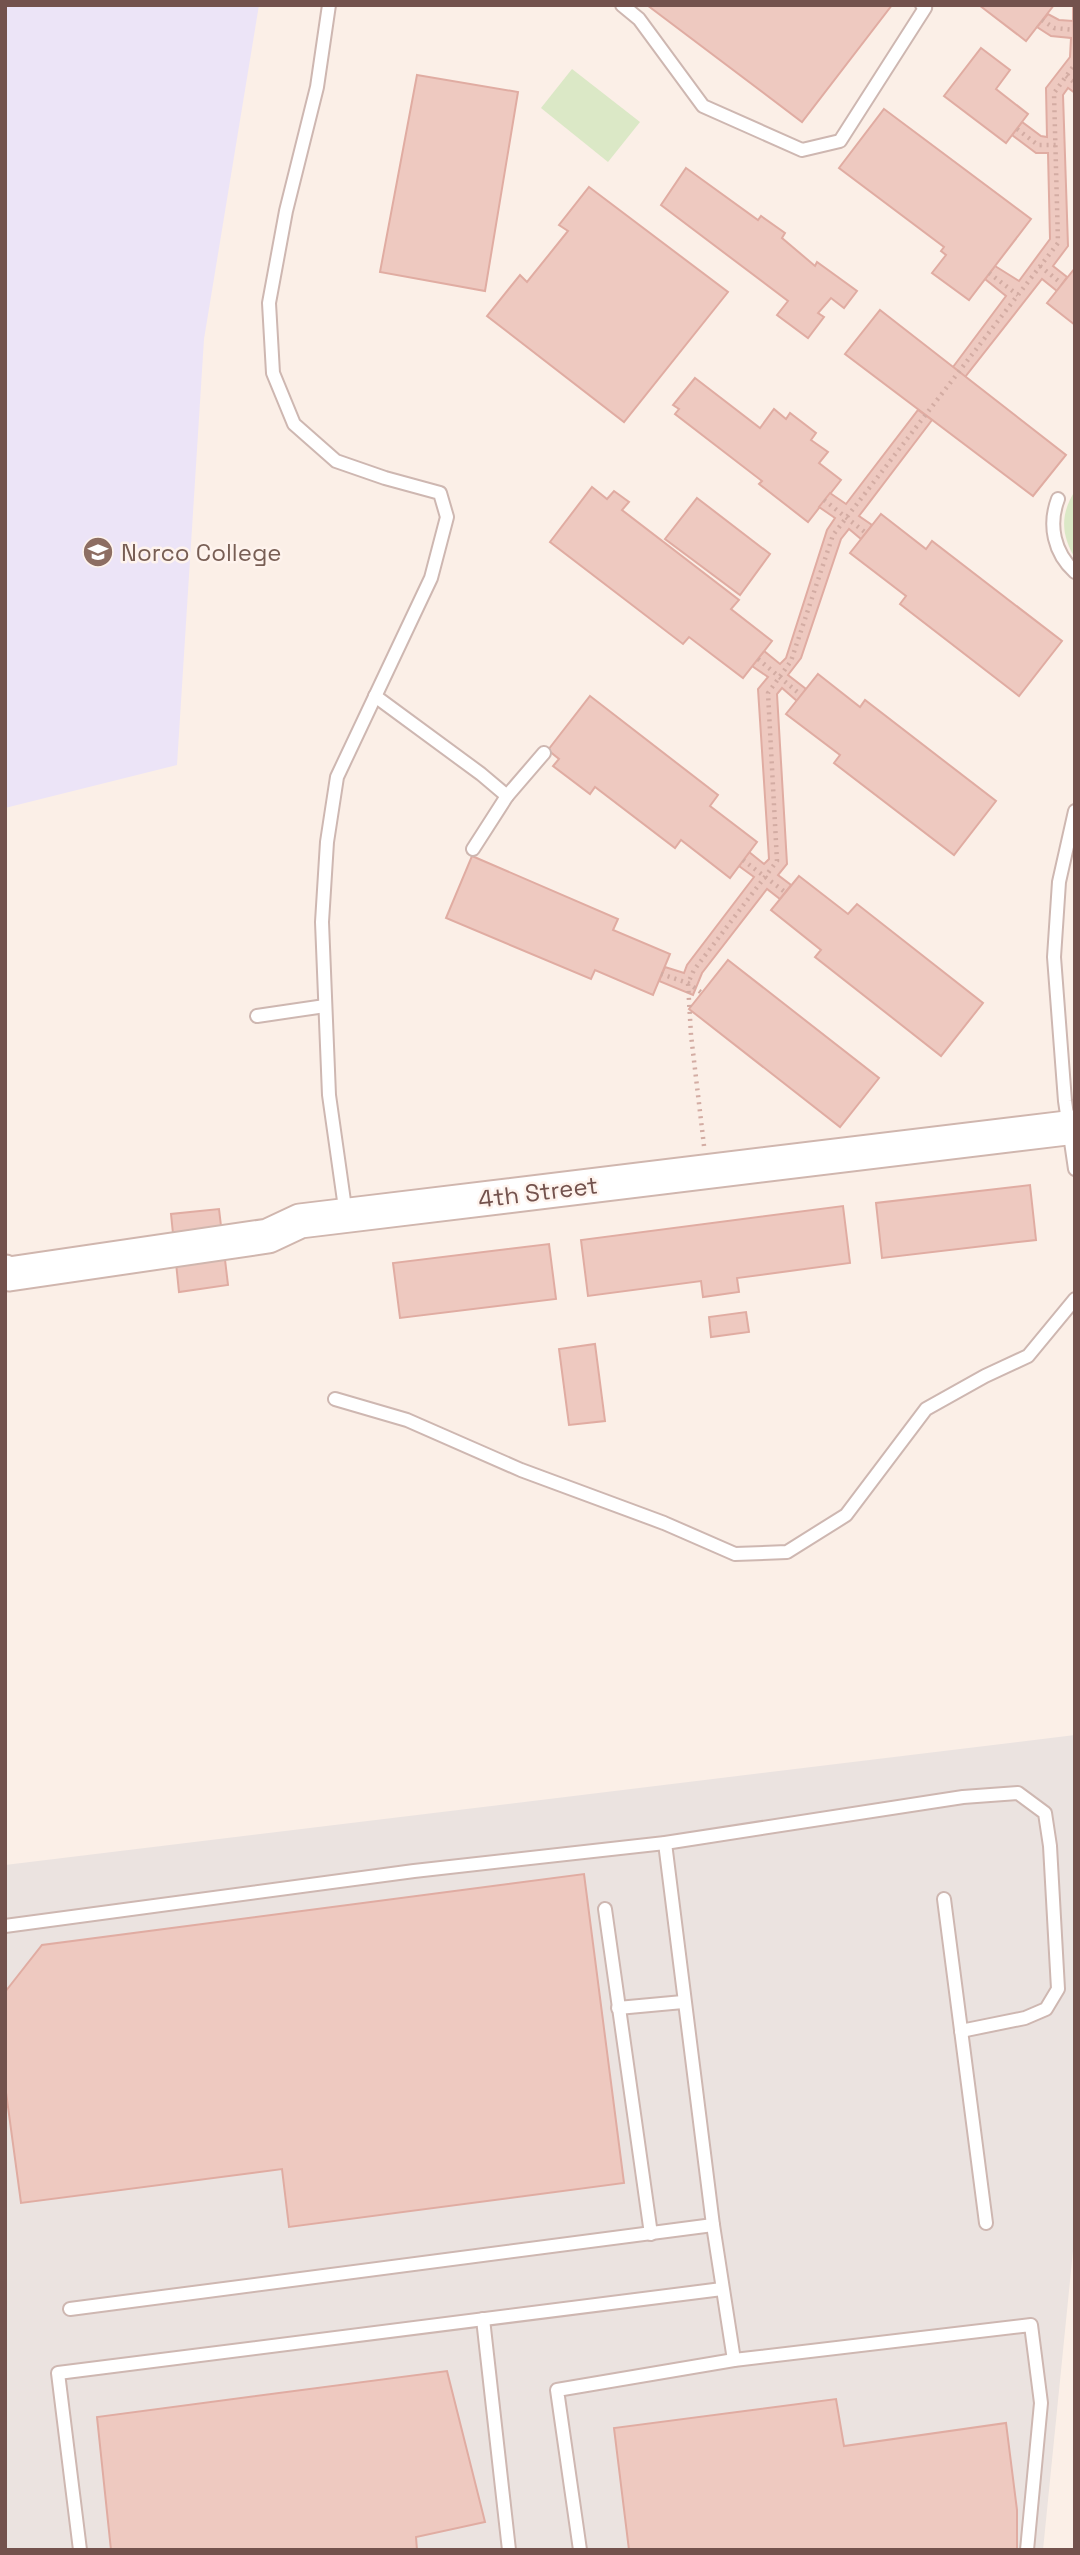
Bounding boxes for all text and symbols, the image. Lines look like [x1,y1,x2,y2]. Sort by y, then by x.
school or university icon: Norco College [81,535,115,569]
place label: Norco College [121,537,282,568]
street label: 4th Street [476,1169,600,1215]

